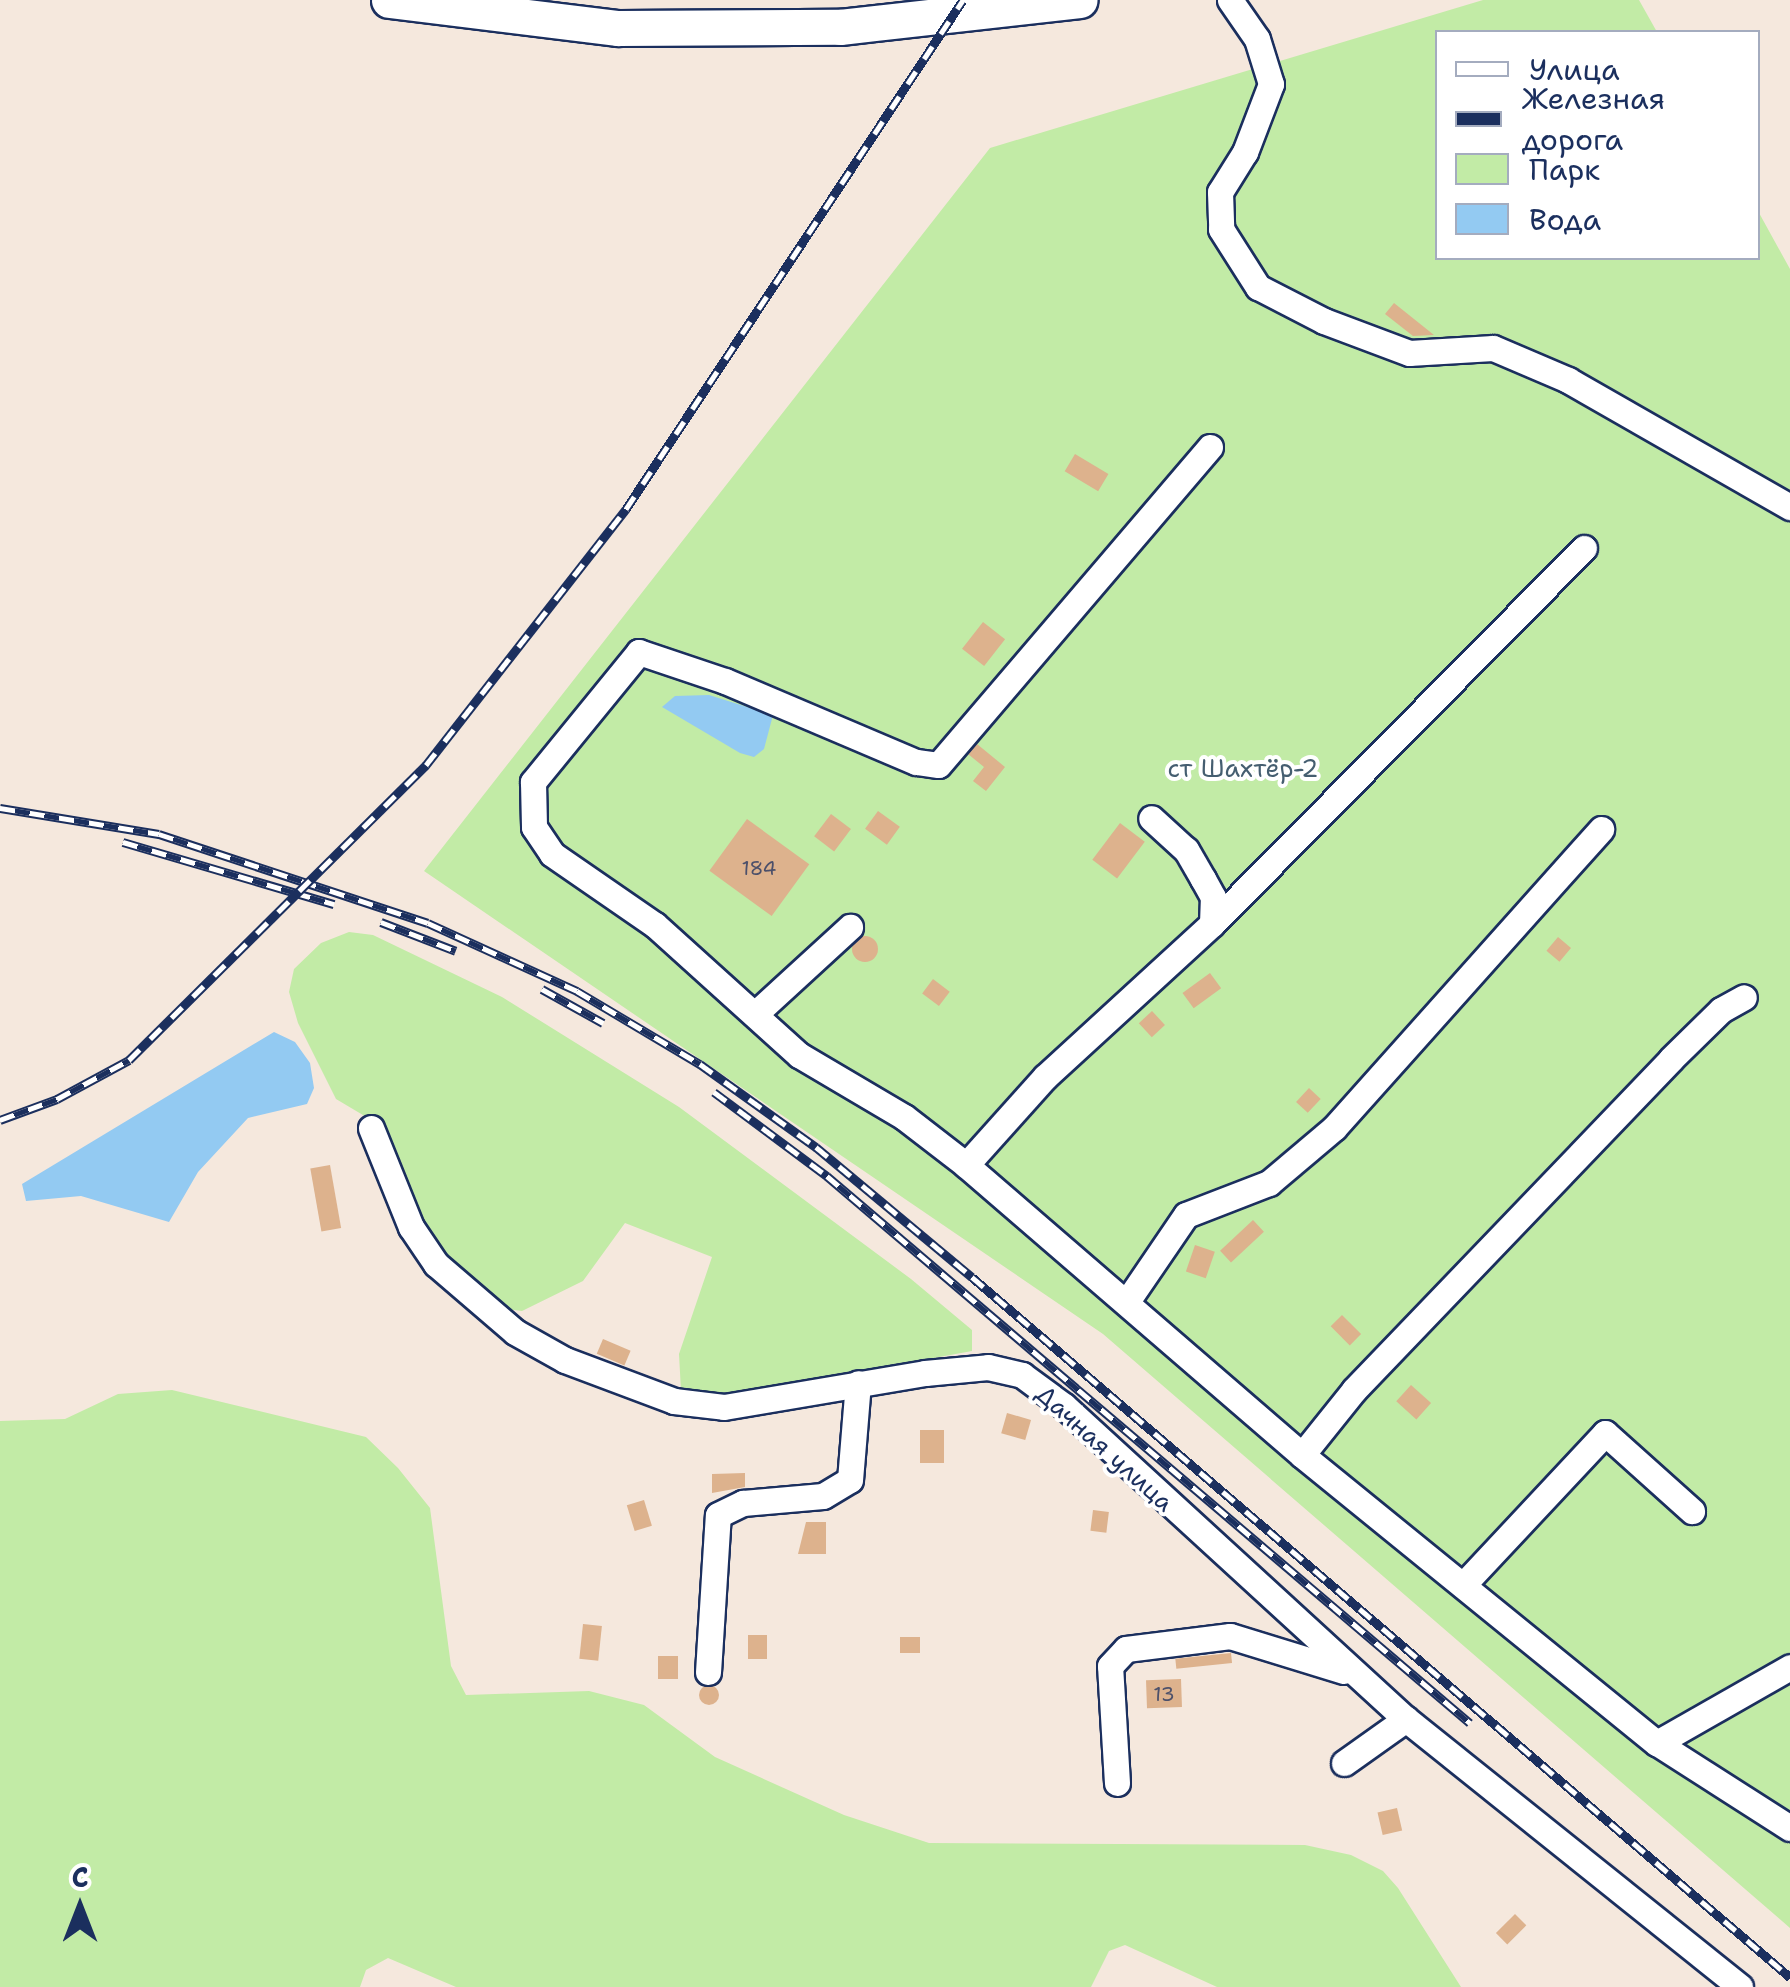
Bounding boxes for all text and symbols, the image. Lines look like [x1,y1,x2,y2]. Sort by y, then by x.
legend [1435,30,1760,260]
text: Улица [1529,49,1620,90]
text: Железная дорога [1522,78,1665,160]
text: Парк [1529,149,1600,190]
text: Вода [1529,199,1601,240]
park label: ст Шахтёр-2 [1168,753,1318,783]
house number: 184 [741,856,777,880]
street label: Дачная улица [1030,1378,1180,1518]
house number: 13 [1153,1682,1175,1706]
north arrow [30,1857,130,1957]
text: С [71,1858,89,1896]

